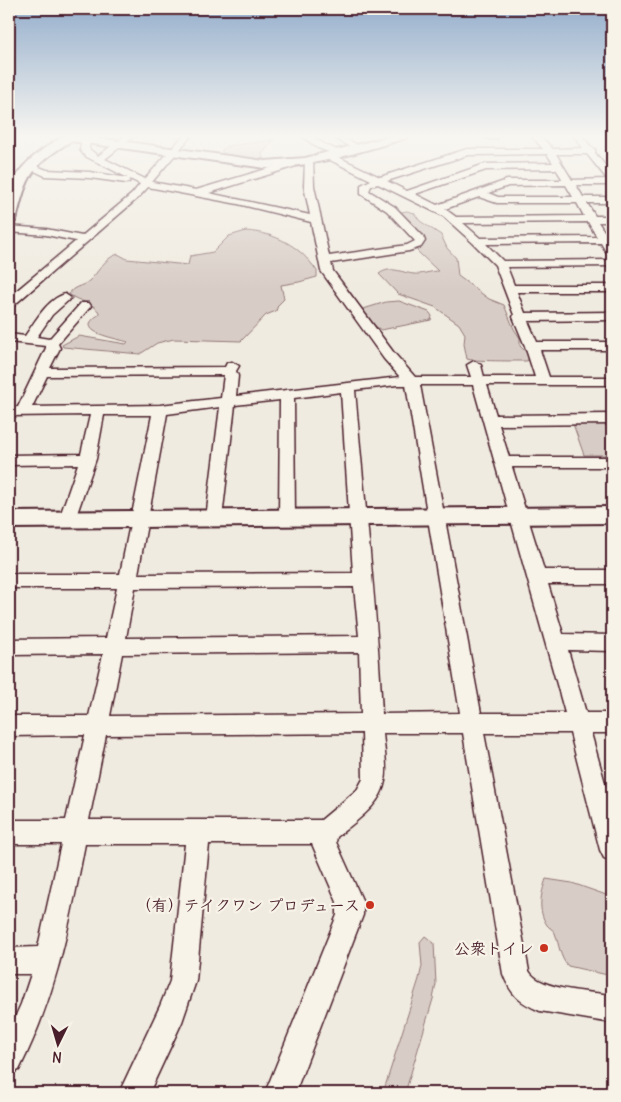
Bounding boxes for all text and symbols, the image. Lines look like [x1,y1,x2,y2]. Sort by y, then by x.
place label: （有）テイクワン プロデュース [135,895,360,915]
marker: （有）テイクワン プロデュース [364,899,376,911]
place label: 公衆トイレ [454,938,534,958]
marker: 公衆トイレ [538,942,550,954]
north arrow [32,1020,82,1070]
text: N [51,1048,62,1066]

